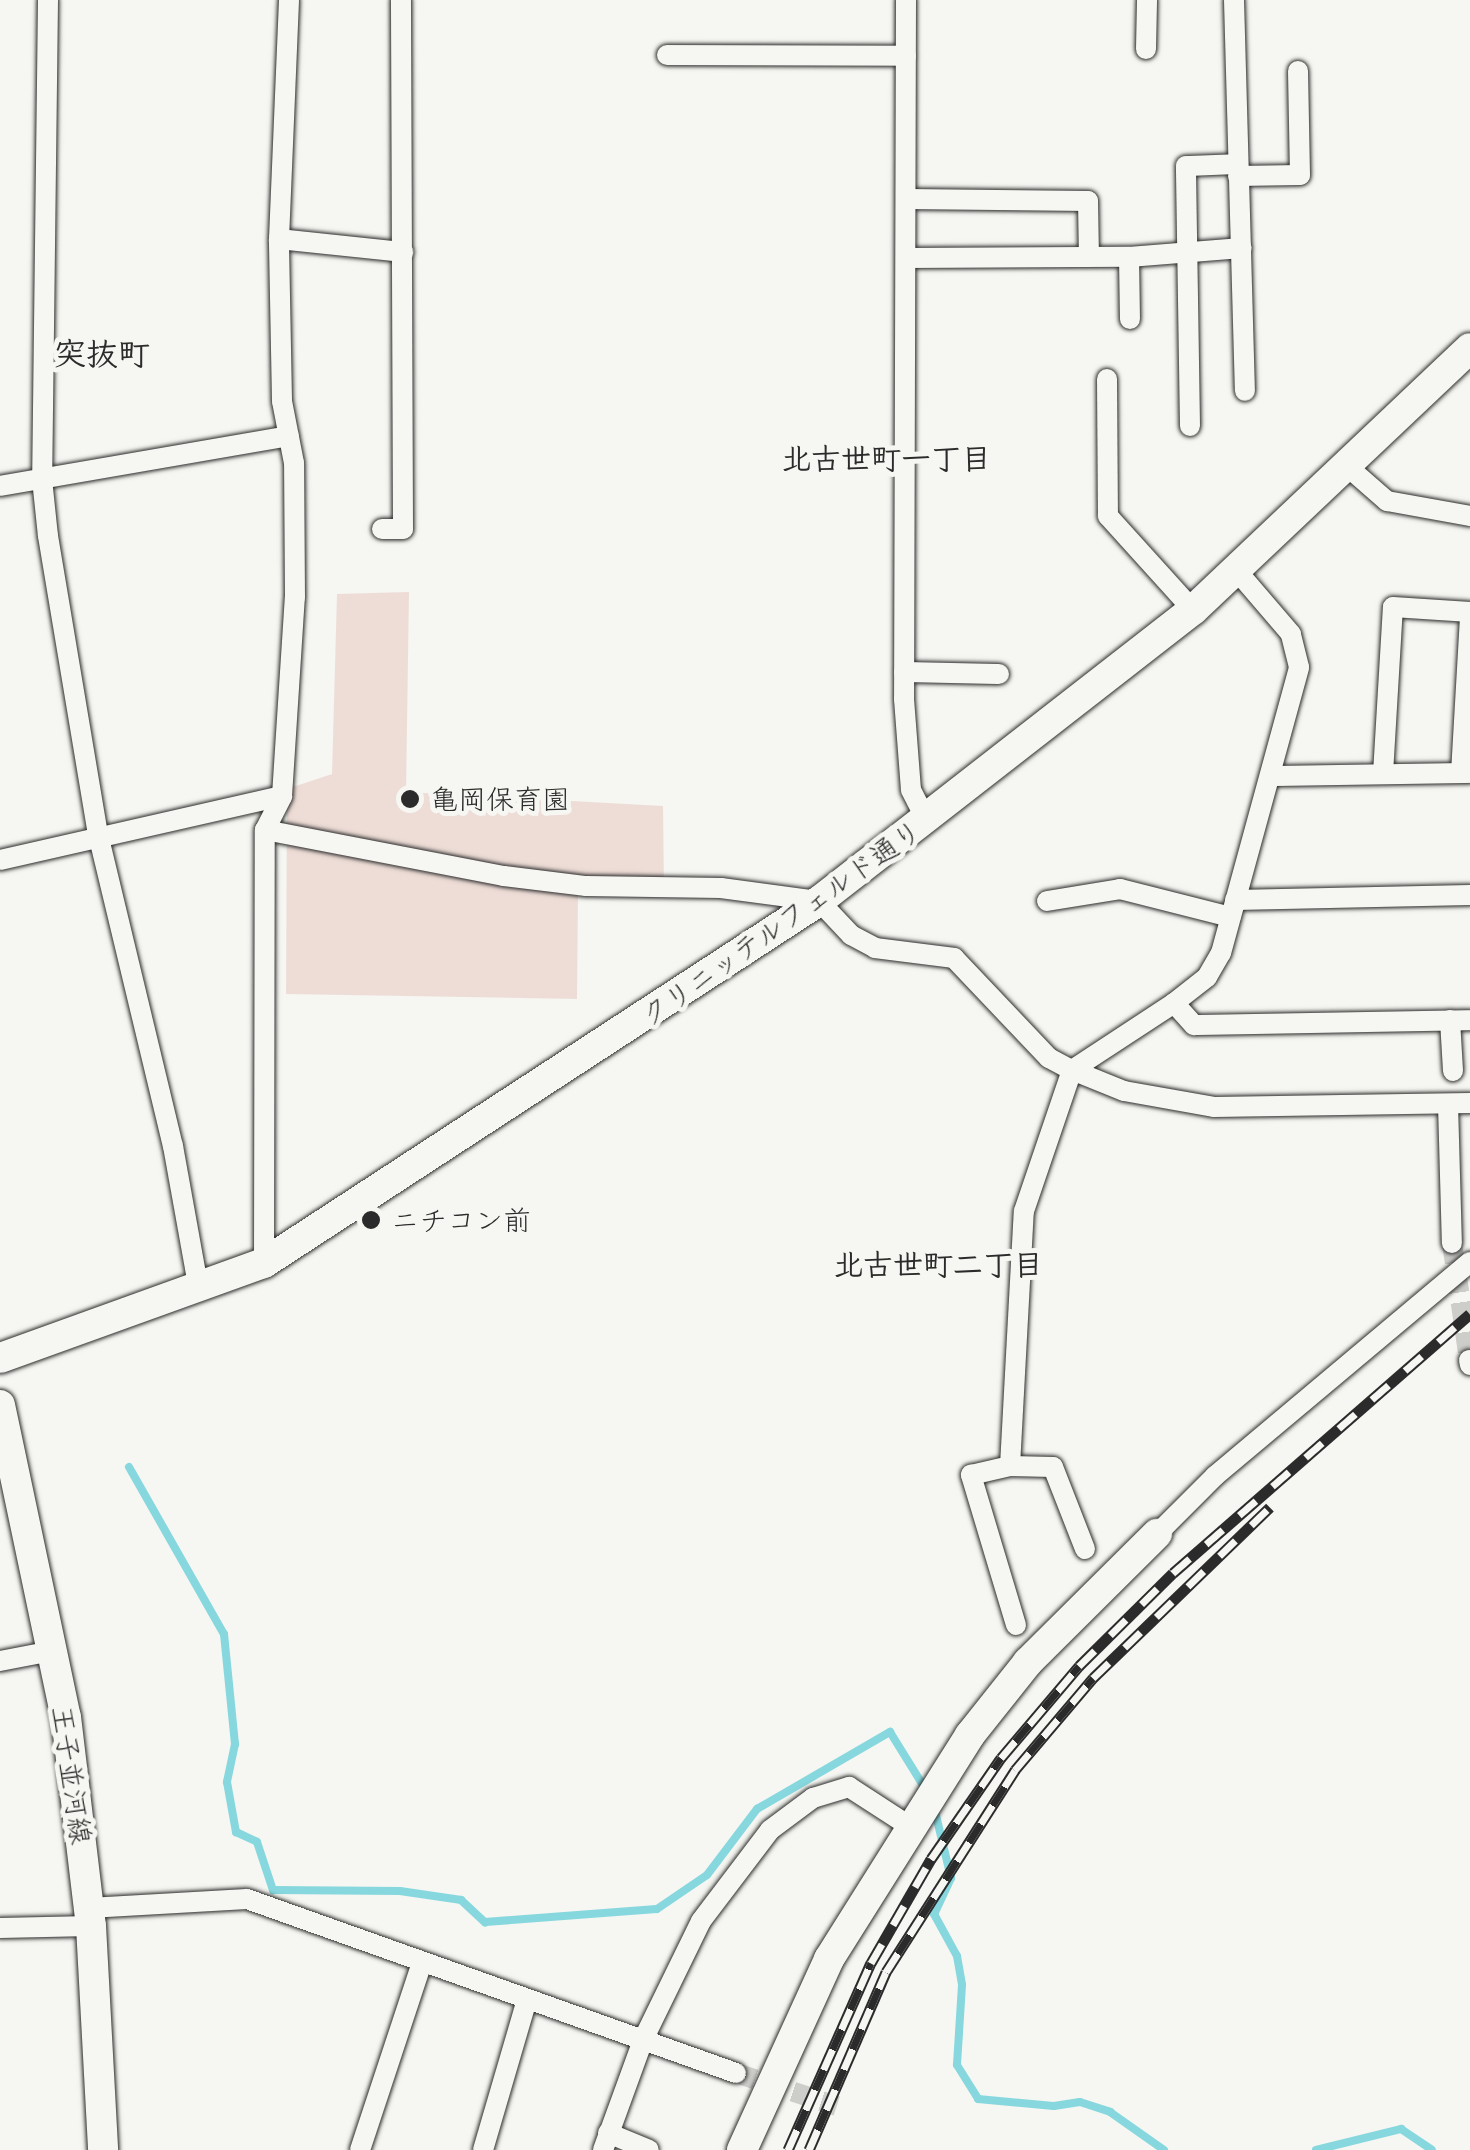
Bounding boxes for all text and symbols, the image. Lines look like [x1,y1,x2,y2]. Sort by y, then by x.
district label: 突抜町 [54,335,150,373]
district label: 北古世町一丁目 [781,440,991,476]
place label: 亀岡保育園 [430,782,570,816]
marker: 亀岡保育園 [399,788,421,810]
street label: クリニッテルフェルド通り [634,813,928,1033]
place label: ニチコン前 [391,1203,531,1237]
marker: ニチコン前 [360,1209,382,1231]
district label: 北古世町二丁目 [833,1246,1043,1282]
street label: 王子並河線 [46,1703,98,1847]

